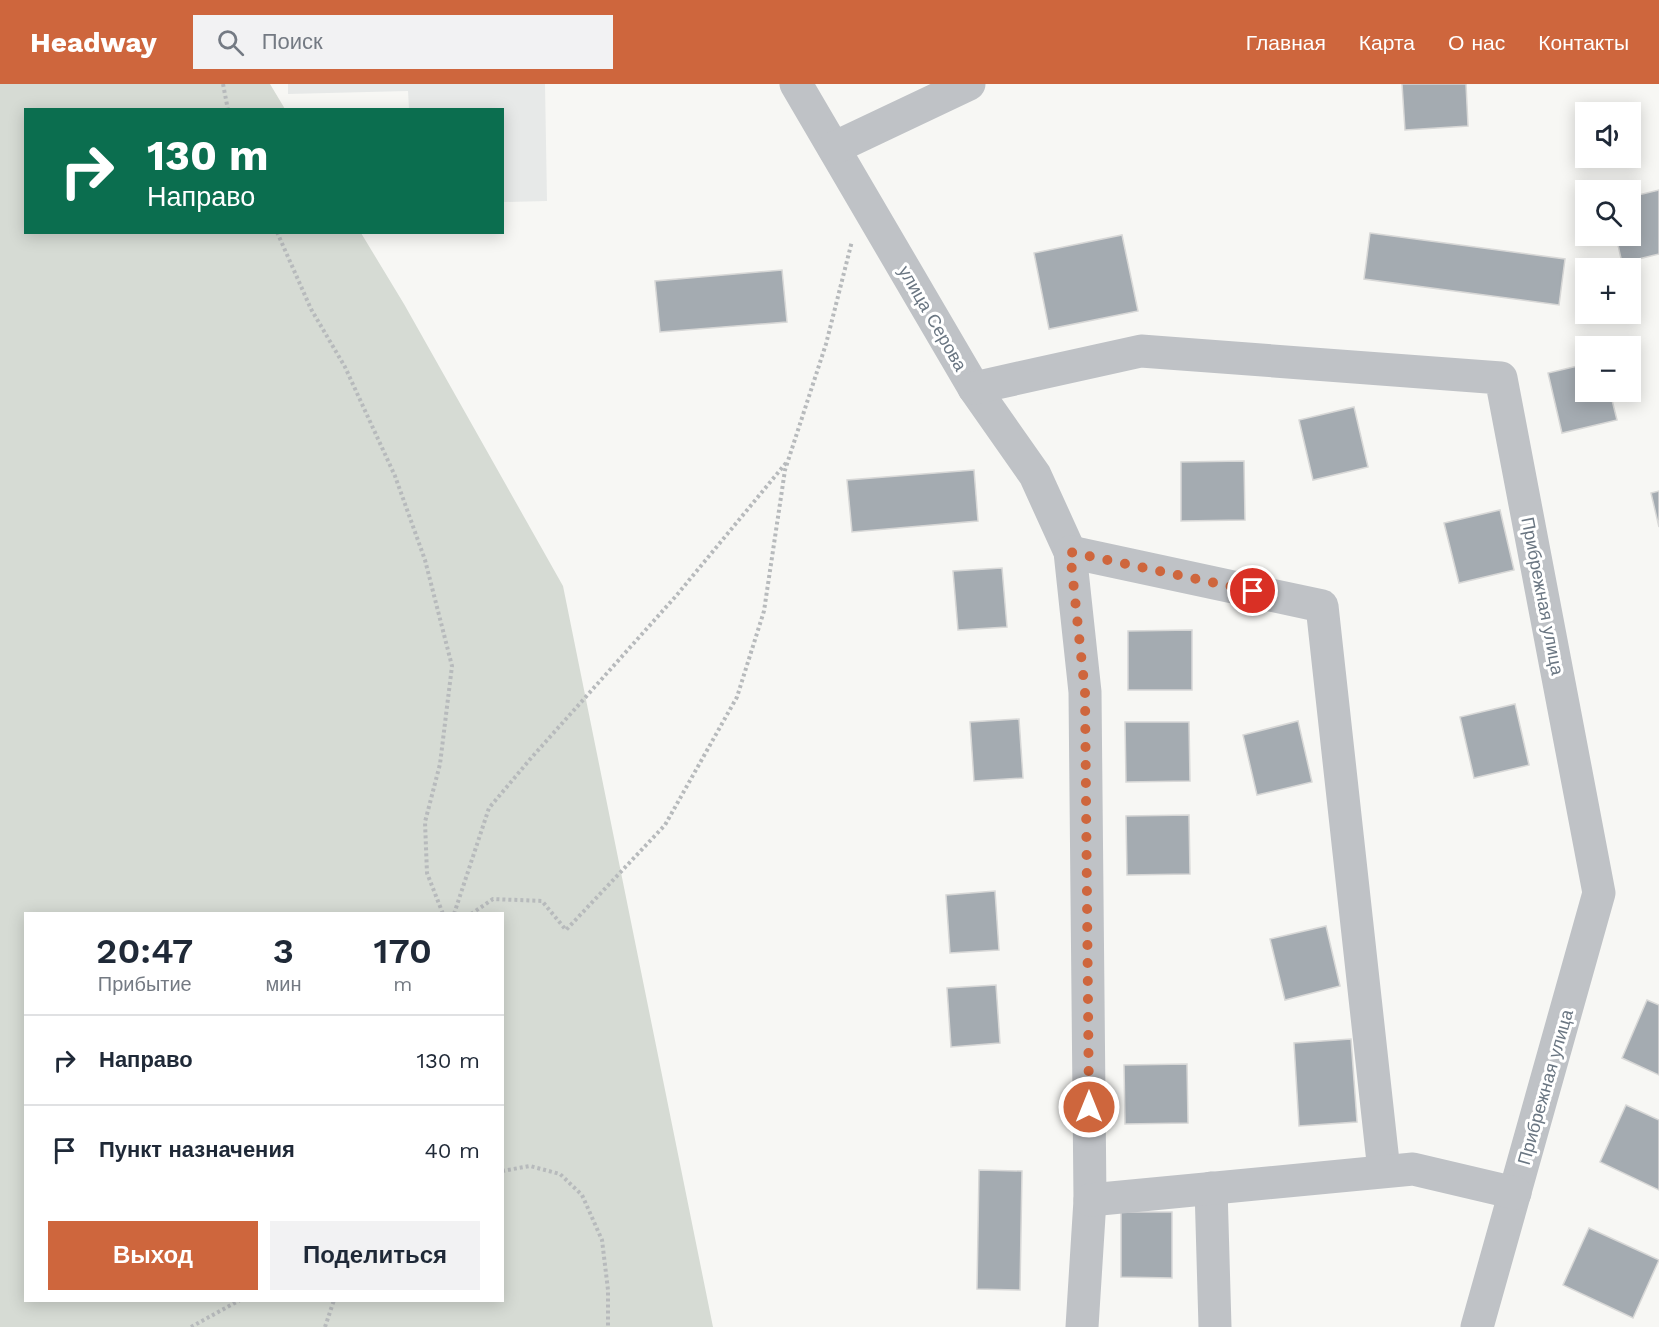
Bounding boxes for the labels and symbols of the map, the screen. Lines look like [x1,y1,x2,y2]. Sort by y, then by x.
street label: улица Серова [894,262,972,375]
street label: Прибрежная улица [1517,515,1569,678]
pin [1227,565,1278,616]
street label: Прибрежная улица [1513,1006,1577,1167]
position arrow [1057,1075,1121,1139]

